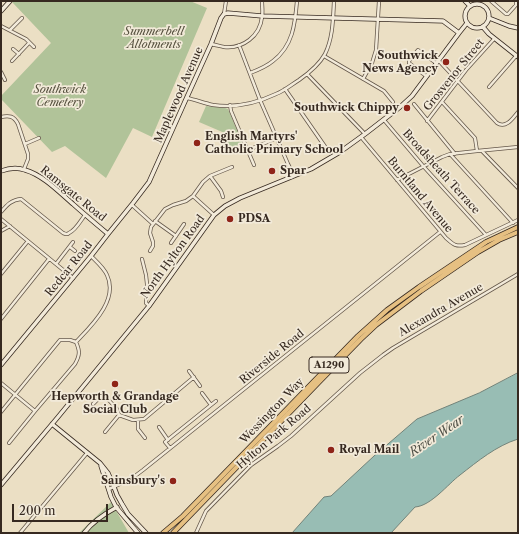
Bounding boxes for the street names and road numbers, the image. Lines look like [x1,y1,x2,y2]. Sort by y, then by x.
street label: Grosvenor Street [421,36,487,114]
street label: Maplewood Avenue [152,45,206,145]
street label: Broadsheath Terrace [400,127,482,217]
street label: Burntland Avenue [385,155,455,235]
street label: Ramsgate Road [38,164,108,224]
street label: North Hylton Road [138,213,208,301]
street label: Redcar Road [43,239,95,299]
street label: Alexandra Avenue [396,280,486,340]
street label: Riverside Road [237,327,307,387]
road number: A1290 [309,357,349,373]
street label: Wessington Way [237,375,307,447]
street label: Hylton Park Road [234,402,314,472]

